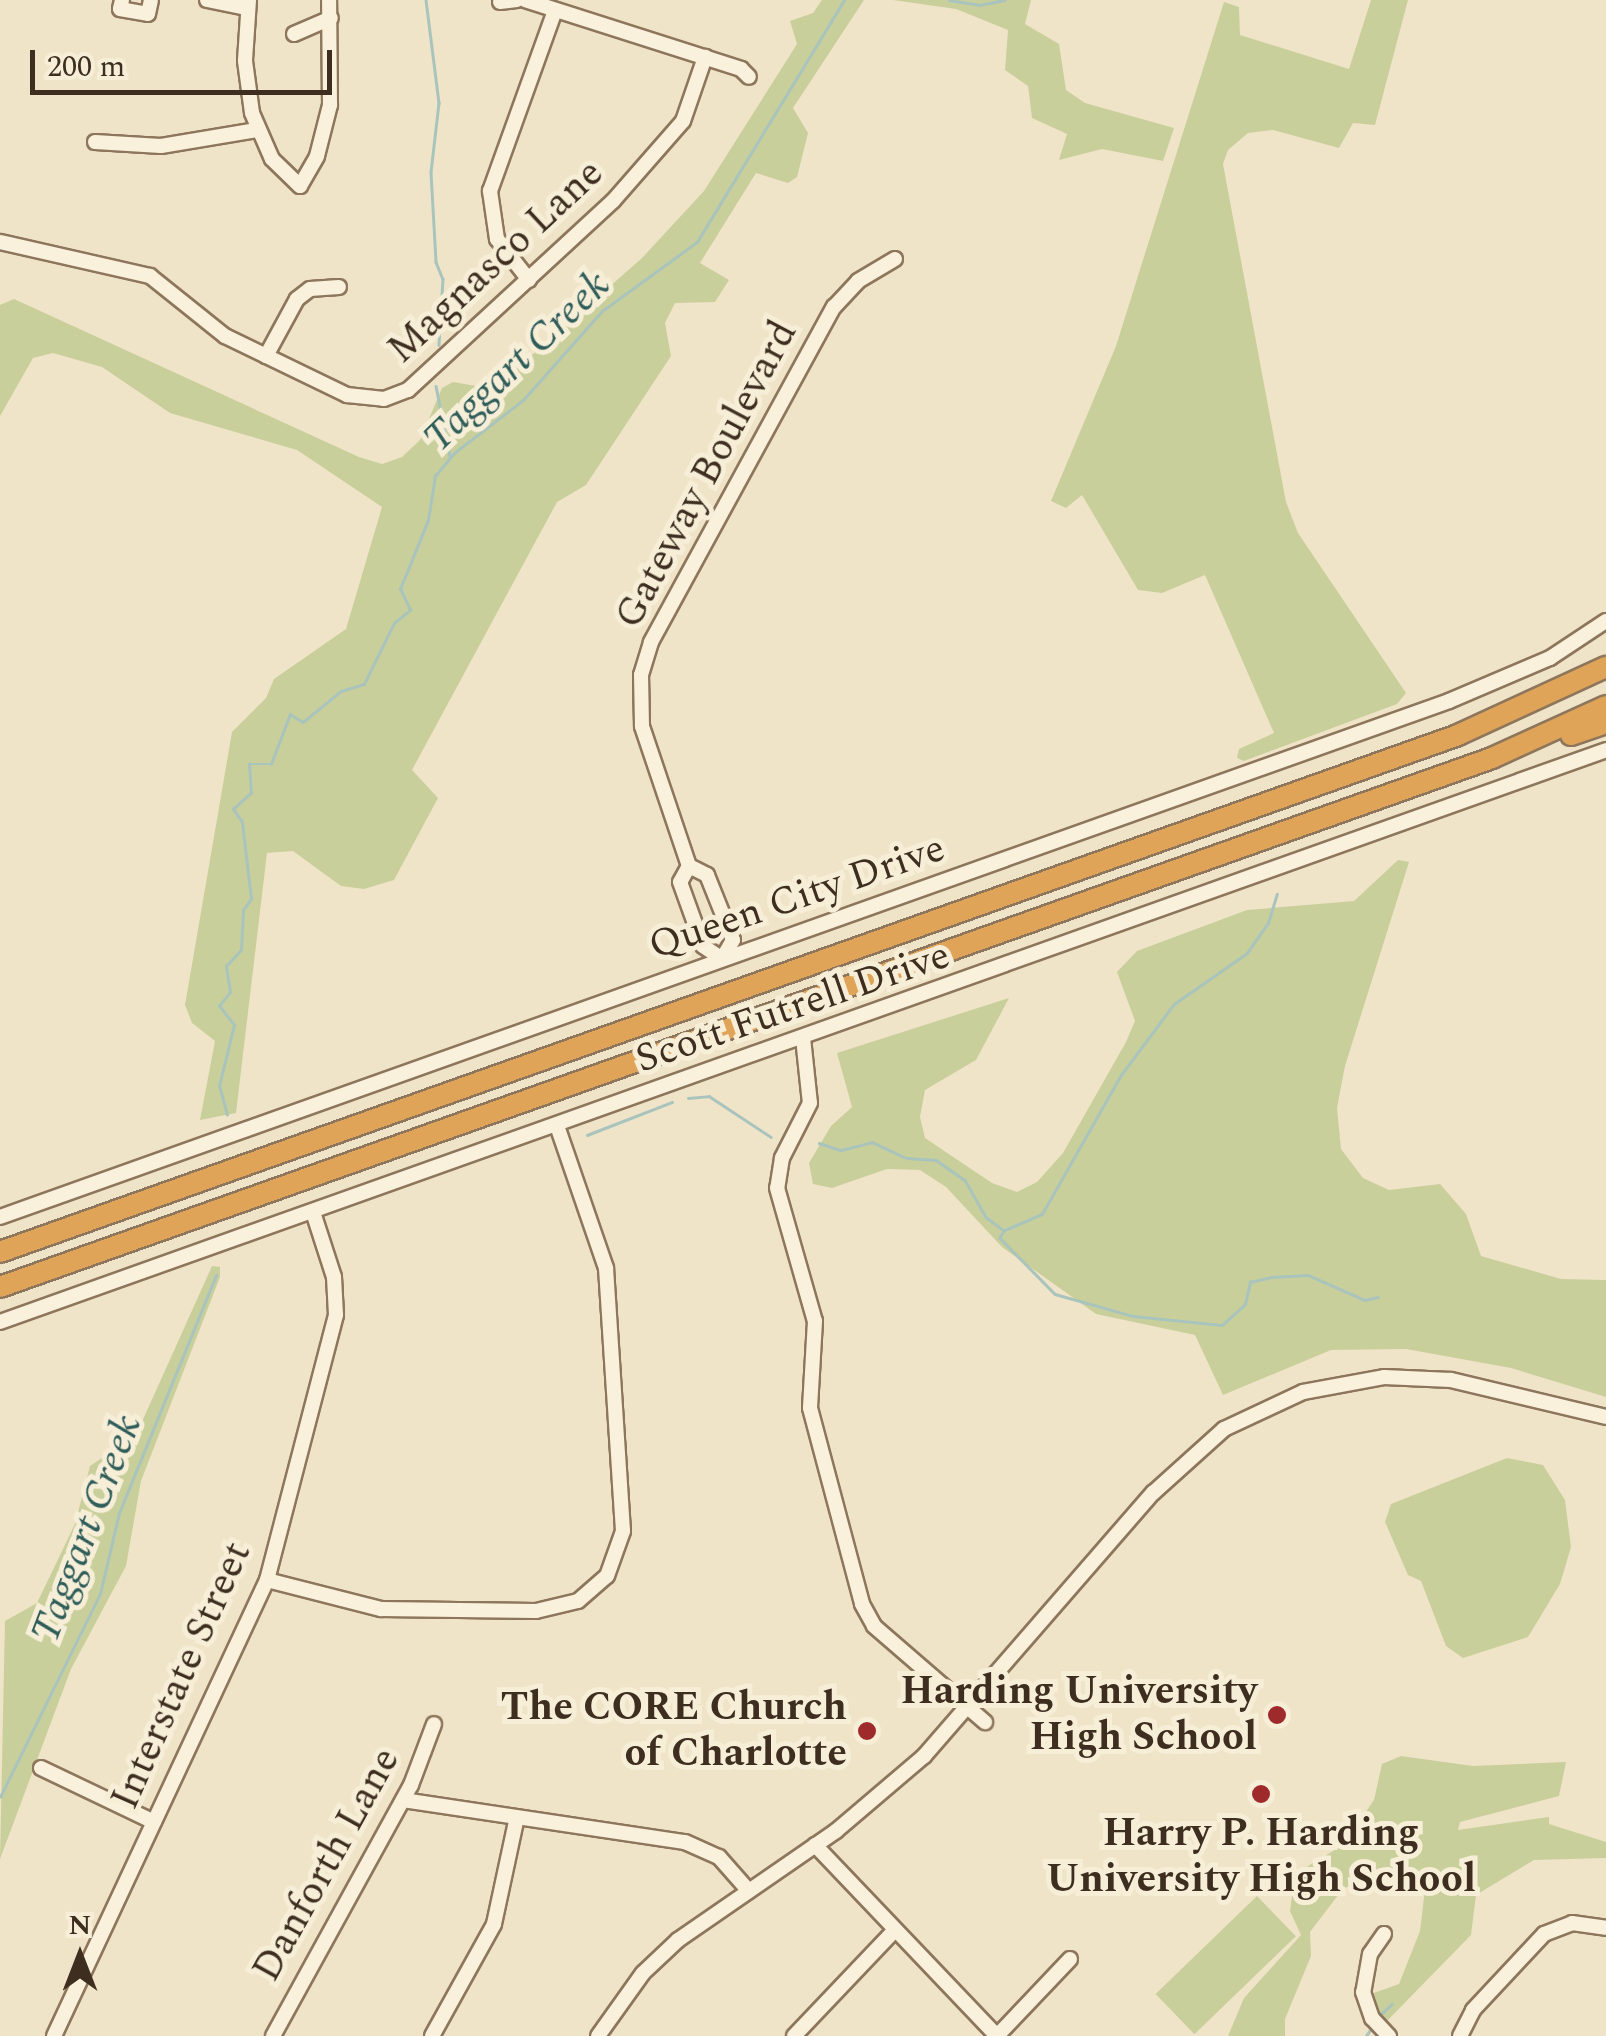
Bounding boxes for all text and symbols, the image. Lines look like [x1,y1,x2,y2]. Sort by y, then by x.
scale bar [35,30,338,92]
text: 200 m [47,44,125,90]
street label: Magnasco Lane [378,150,614,374]
water label: Taggart Creek [413,260,621,464]
street label: Gateway Boulevard [606,313,808,637]
street label: Queen City Drive [643,825,951,971]
street label: Scott Futrell Drive [630,932,956,1084]
water label: Taggart Creek [20,1408,154,1650]
street label: Interstate Street [102,1535,262,1817]
place label: Harding University High School [900,1668,1257,1762]
place label: The CORE Church of Charlotte [500,1684,847,1778]
marker: Harding University High School [1266,1704,1288,1726]
marker: The CORE Church of Charlotte [856,1720,878,1742]
street label: Danforth Lane [243,1740,411,1990]
marker: Harry P. Harding University High School [1250,1783,1272,1805]
place label: Harry P. Harding University High School [1046,1810,1476,1904]
text: N [69,1904,91,1947]
north arrow [30,1906,130,2006]

